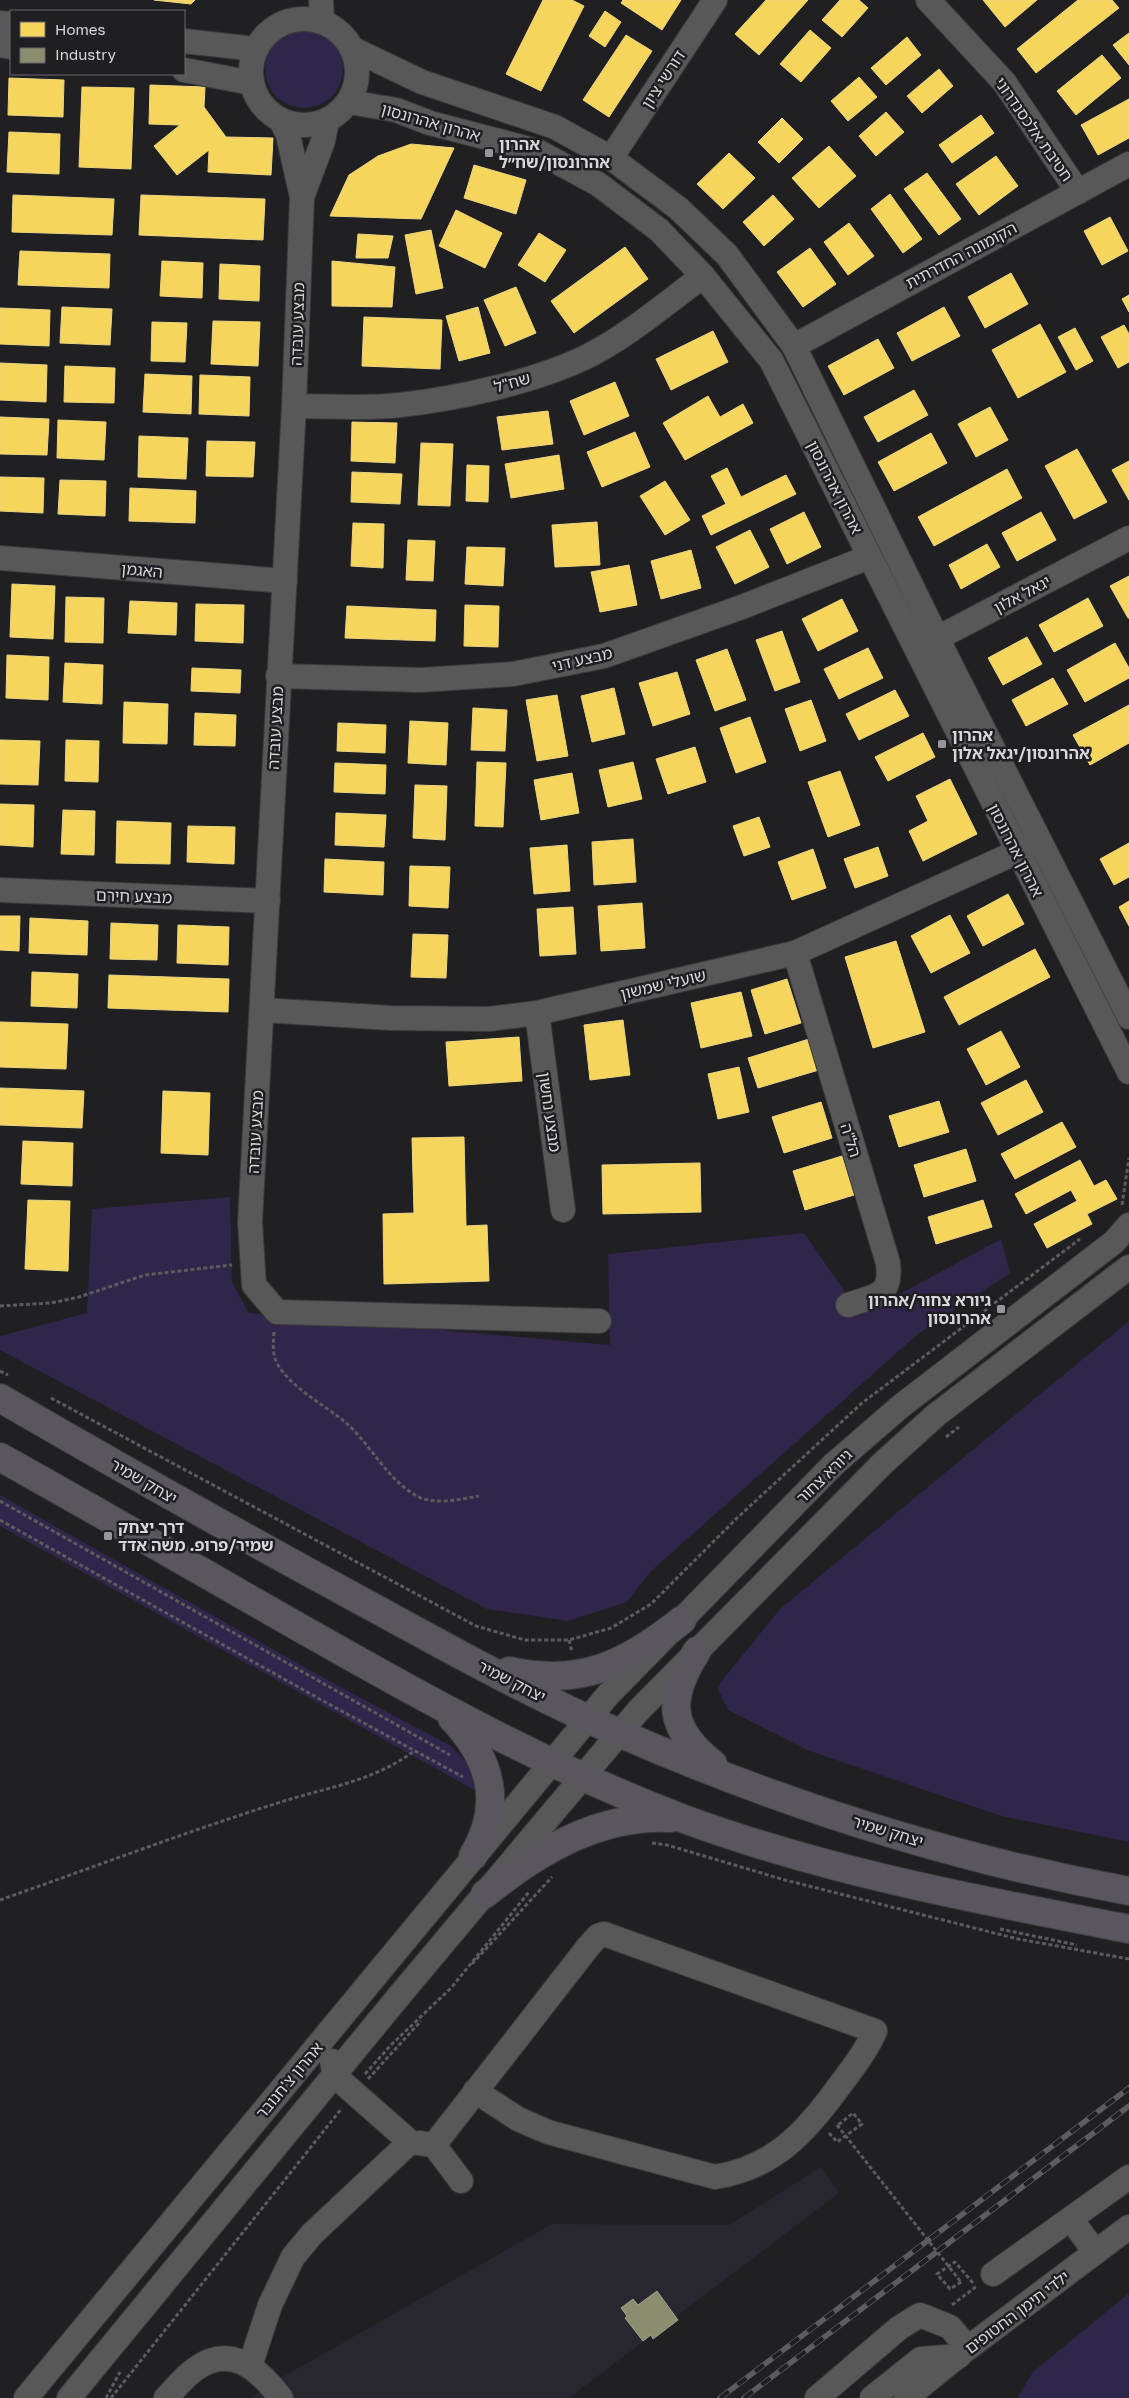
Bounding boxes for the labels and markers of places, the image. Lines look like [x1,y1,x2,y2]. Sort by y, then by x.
place label: אהרון אהרונסון/שח״ל [499,134,610,172]
marker: אהרון אהרונסון/שח״ל [483,147,495,159]
place label: אהרון אהרונסון/יגאל אלון [952,725,1090,763]
marker: אהרון אהרונסון/יגאל אלון [936,738,948,750]
place label: גיורא צחור/אהרון אהרונסון [868,1290,991,1328]
marker: גיורא צחור/אהרון אהרונסון [995,1303,1007,1315]
place label: דרך יצחק שמיר/פרופ. משה אדד [118,1517,274,1555]
marker: דרך יצחק שמיר/פרופ. משה אדד [102,1530,114,1542]

